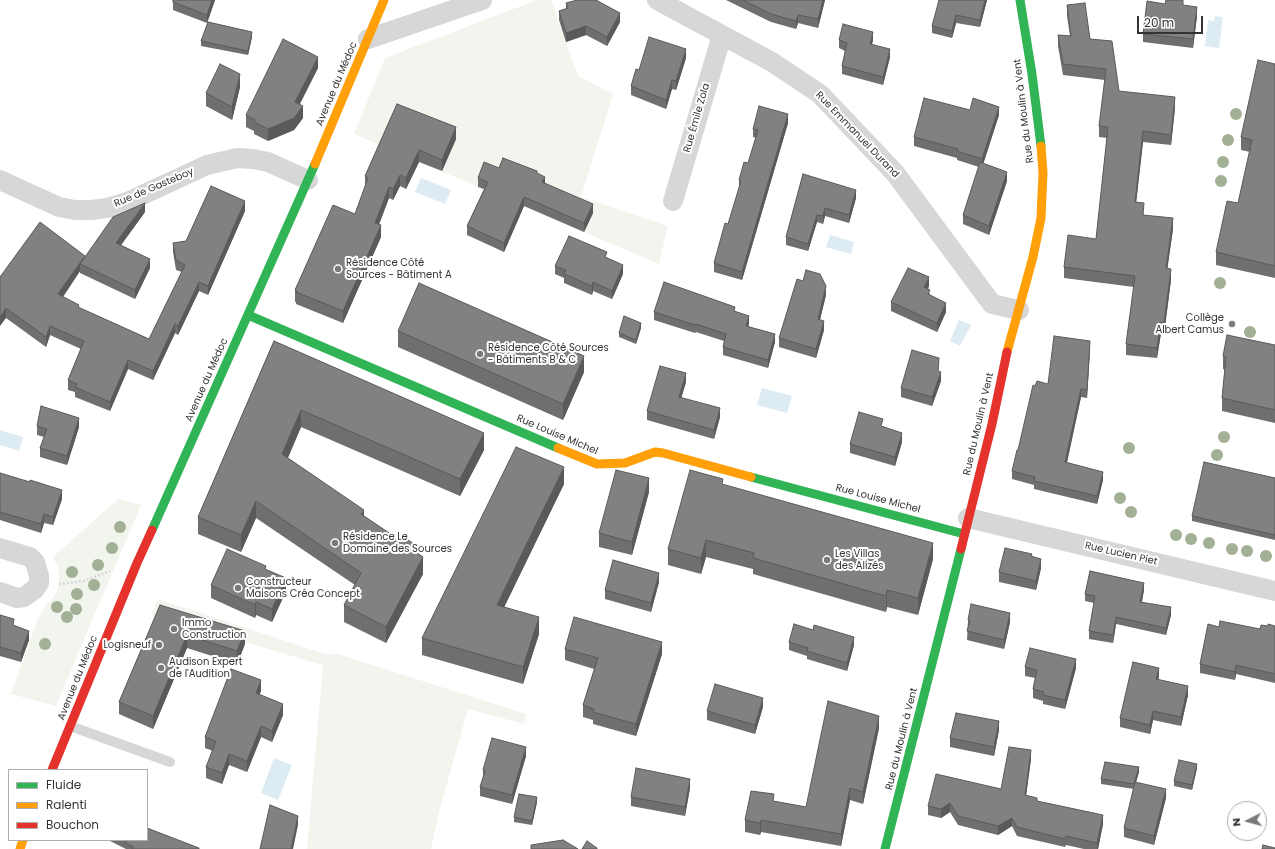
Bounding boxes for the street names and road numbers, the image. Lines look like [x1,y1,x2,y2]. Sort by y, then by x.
street label: Avenue du Médoc [314,40,360,128]
street label: Rue du Moulin à Vent [1012,58,1036,164]
street label: Rue Émile Zola [681,82,713,154]
street label: Rue Emmanuel Durand [813,89,901,181]
street label: Rue de Gasteboy [112,166,196,210]
street label: Avenue du Médoc [183,336,231,424]
street label: Rue du Moulin à Vent [961,371,997,477]
street label: Rue Louise Michel [515,412,599,458]
street label: Rue Louise Michel [834,482,922,516]
street label: Rue Lucien Piet [1084,540,1158,568]
street label: Avenue du Médoc [56,634,100,722]
street label: Rue du Moulin à Vent [883,687,921,791]

